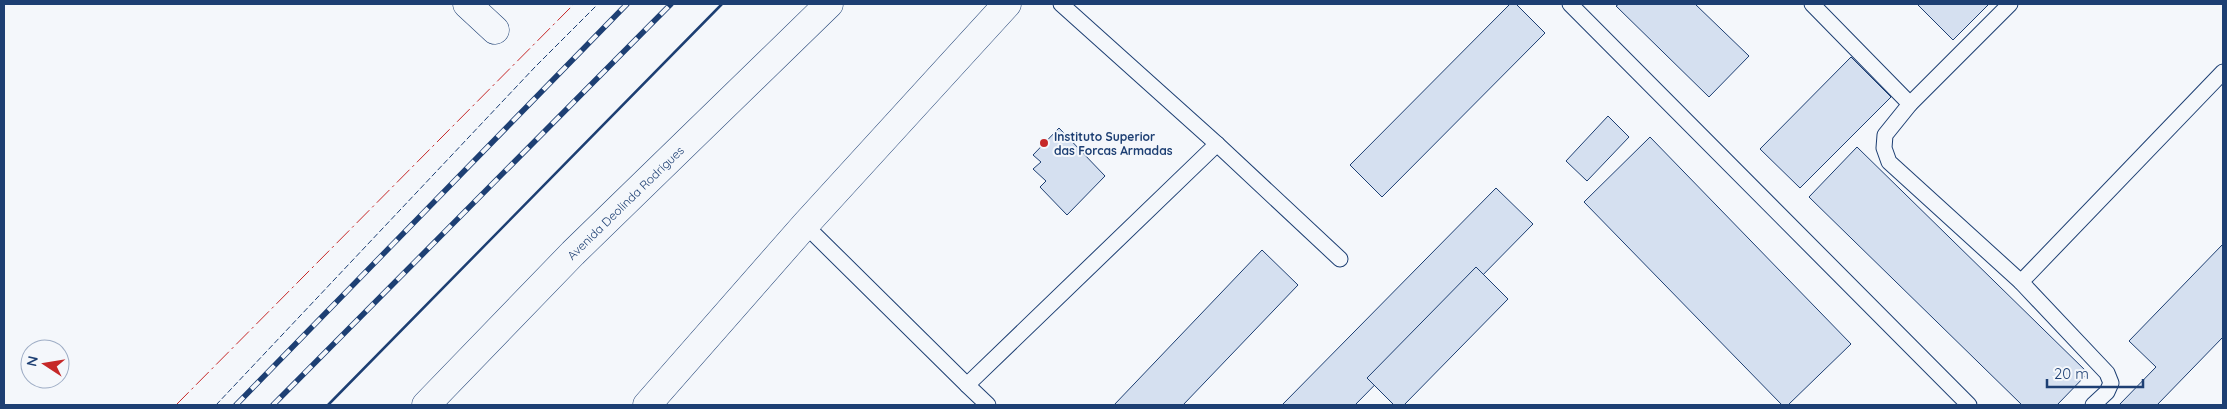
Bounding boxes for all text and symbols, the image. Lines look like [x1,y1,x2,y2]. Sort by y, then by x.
place label: Instituto Superior das Forcas Armadas [1054,129,1173,158]
marker: Instituto Superior das Forcas Armadas [1038,137,1050,149]
street label: Avenida Deolinda Rodrigues [563,142,687,263]
north arrow [20,339,70,389]
text: N [22,354,42,368]
scale bar [2047,356,2143,388]
text: 20 m [2054,364,2089,383]

